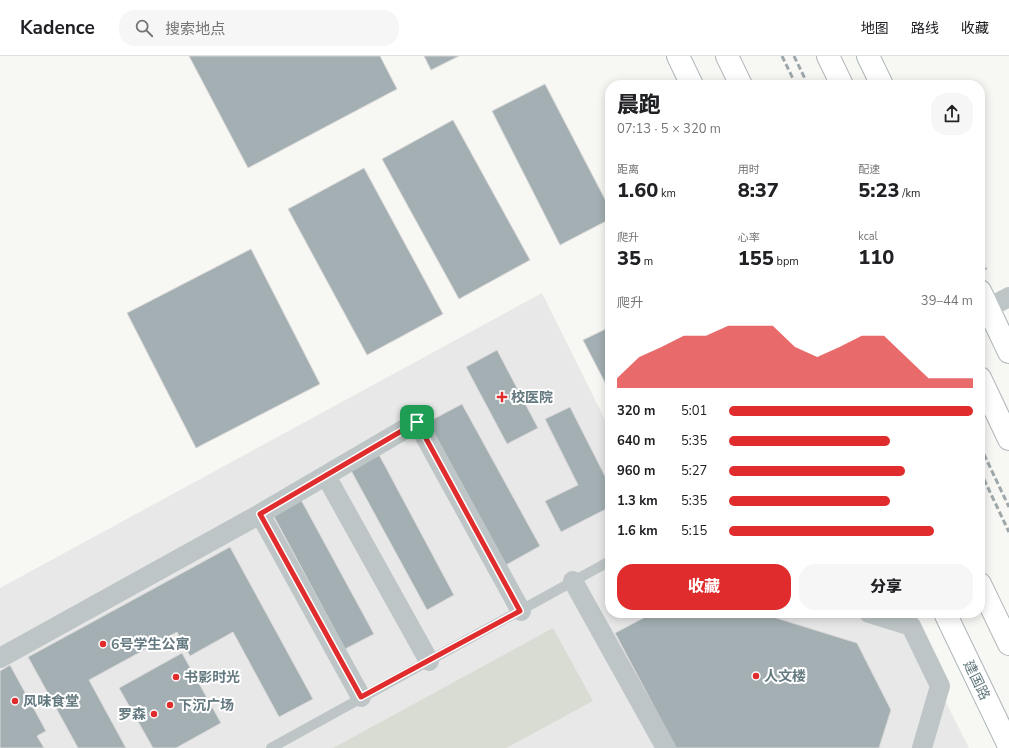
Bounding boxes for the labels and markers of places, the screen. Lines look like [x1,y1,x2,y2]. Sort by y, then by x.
place label: 校医院 [511,388,553,407]
marker: 校医院 [496,391,508,403]
pin [400,405,434,439]
place label: 6号学生公寓 [111,635,189,654]
marker: 6号学生公寓 [98,639,108,649]
place label: 人文楼 [764,667,806,686]
place label: 书影时光 [184,668,240,687]
marker: 人文楼 [751,671,761,681]
marker: 书影时光 [171,672,181,682]
place label: 风味食堂 [23,692,79,711]
marker: 风味食堂 [10,696,20,706]
place label: 下沉广场 [178,696,234,715]
marker: 下沉广场 [165,700,175,710]
place label: 罗森 [118,705,146,724]
marker: 罗森 [149,709,159,719]

